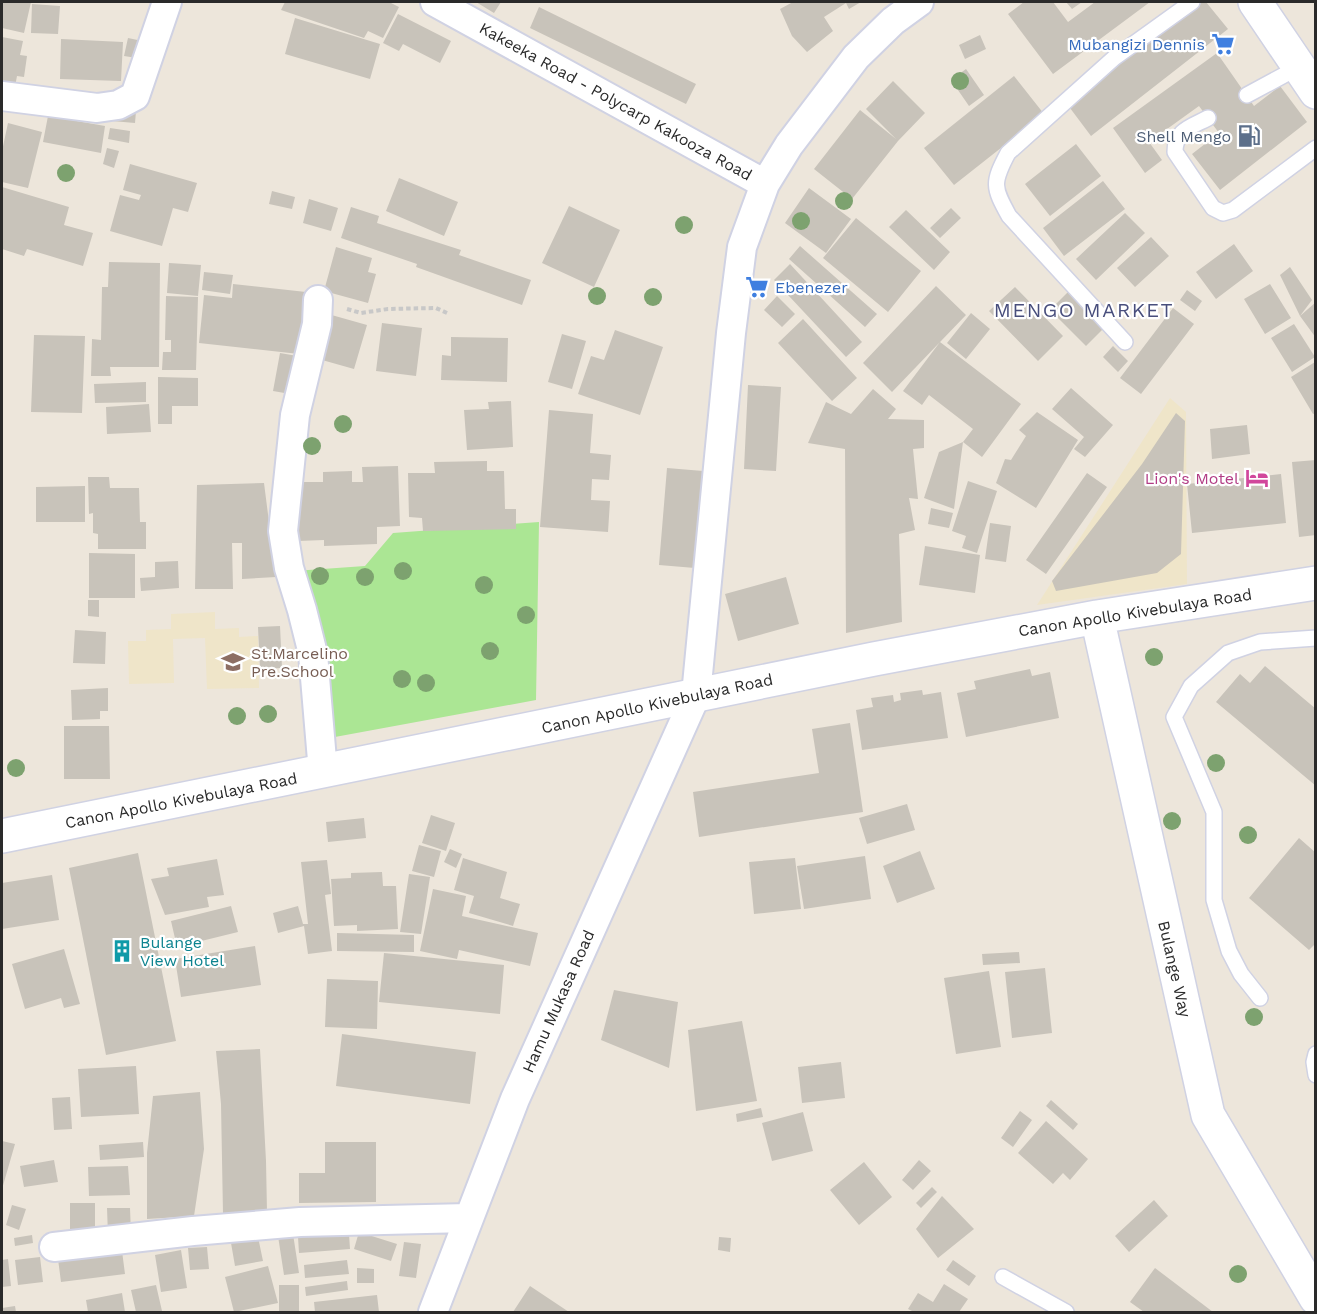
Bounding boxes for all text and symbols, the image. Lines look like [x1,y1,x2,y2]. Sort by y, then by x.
street label: Kakeeka Road - Polycarp Kakooza Road [476,18,755,185]
supermarket icon: Mubangizi Dennis [1210,31,1236,57]
place label: Mubangizi Dennis [1068,35,1205,54]
fuel station icon: Shell Mengo [1236,123,1262,149]
place label: Shell Mengo [1136,127,1231,146]
supermarket icon: Ebenezer [744,274,770,300]
place label: Ebenezer [775,278,848,297]
district label: MENGO MARKET [994,298,1174,322]
hotel icon: Lion's Motel [1244,465,1270,491]
place label: Lion's Motel [1145,469,1239,488]
street label: Canon Apollo Kivebulaya Road [1017,585,1253,640]
place label: St.Marcelino Pre.School [251,644,348,681]
school or university icon: St.Marcelino Pre.School [220,649,246,675]
street label: Canon Apollo Kivebulaya Road [540,670,775,737]
street label: Canon Apollo Kivebulaya Road [63,769,299,832]
street label: Bulange Way [1154,919,1195,1020]
street label: Hamu Mukasa Road [518,927,599,1076]
place label: Bulange View Hotel [140,933,224,970]
building icon: Bulange View Hotel [109,938,135,964]

